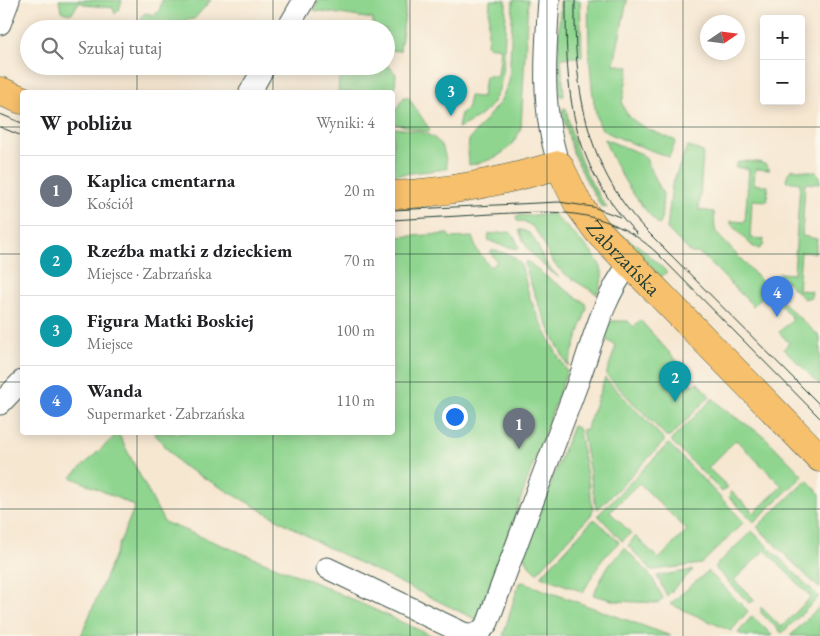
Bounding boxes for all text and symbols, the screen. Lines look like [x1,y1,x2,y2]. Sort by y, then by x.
north arrow [700,15,745,60]
map controls [760,15,805,105]
button: + [760,15,805,60]
search box [20,20,395,75]
icon: search [38,34,66,62]
text: Szukaj tutaj [78,35,162,60]
button: − [760,60,805,105]
pin: 3 [435,75,467,116]
text: W pobliżu [40,109,132,136]
text: Wyniki: 4 [316,112,375,133]
text: Kaplica cmentarna [87,168,235,193]
text: 1 [52,180,60,201]
text: 20 m [344,180,375,201]
text: Kościół [87,193,134,214]
street label: Zabrzańska [579,214,667,302]
text: Rzeźba matki z dzieckiem [87,238,292,263]
text: 2 [52,250,60,271]
text: 70 m [344,250,375,271]
text: Miejsce · Zabrzańska [87,263,212,284]
pin: 4 [761,276,793,317]
text: Figura Matki Boskiej [87,308,254,333]
text: 3 [52,320,60,341]
text: 100 m [336,320,375,341]
text: Miejsce [87,333,133,354]
pin: 2 [659,361,691,402]
text: Wanda [87,378,142,403]
text: 4 [52,390,60,411]
text: 110 m [336,390,375,411]
text: Supermarket · Zabrzańska [87,403,245,424]
your location [442,404,468,430]
pin: 1 [503,408,535,449]

